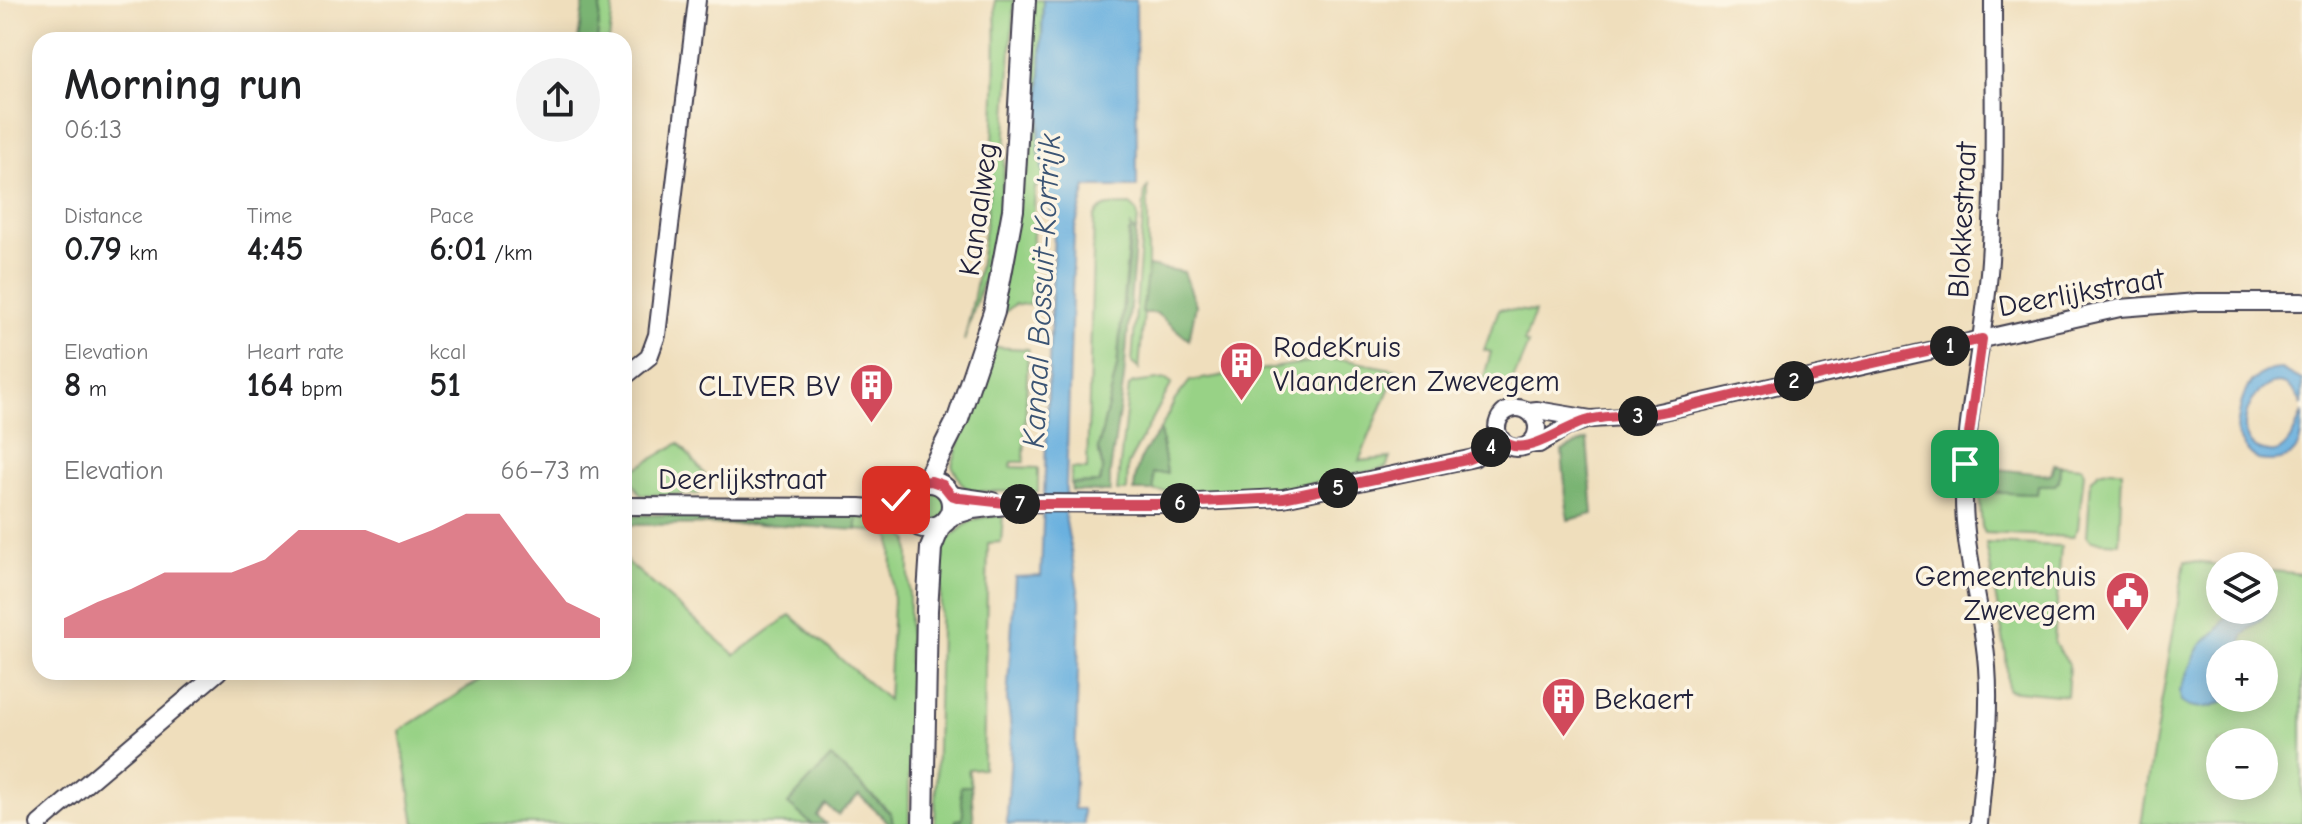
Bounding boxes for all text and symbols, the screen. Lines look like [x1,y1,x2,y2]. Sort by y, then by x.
button: share [516,58,600,142]
text: Morning run [64,59,303,110]
text: 06:13 [64,115,122,145]
water label: Kanaal Bossuit-Kortrijk [1015,133,1068,449]
street label: Kanaalweg [952,140,1005,278]
street label: Blokkestraat [1941,140,1984,299]
text: Distance [64,203,143,229]
text: Time [247,203,292,229]
text: Pace [429,203,474,229]
text: 0.79 [64,229,122,269]
text: 4:45 [247,229,304,269]
text: 6:01 [429,229,487,269]
text: km [122,240,158,266]
text: /km [487,240,533,266]
street label: Deerlijkstraat [1995,260,2168,324]
pin: 1 [1930,326,1970,366]
place label: RodeKruis Vlaanderen Zwevegem [1273,330,1560,399]
text: 1 [1946,333,1954,359]
text: Elevation [64,339,148,365]
text: Heart rate [247,339,344,365]
text: kcal [429,339,466,365]
building icon: RodeKruis Vlaanderen Zwevegem [1218,340,1266,403]
pin: 2 [1774,361,1814,401]
building icon: CLIVER BV [847,362,895,425]
text: 8 [64,365,81,405]
text: 164 [247,365,294,405]
text: 51 [429,365,461,405]
text: 2 [1789,368,1799,394]
place label: CLIVER BV [698,369,840,404]
text: m [81,376,107,402]
text: bpm [294,376,343,402]
pin: 3 [1618,396,1658,436]
text: 3 [1633,403,1643,429]
pin: 4 [1471,427,1511,467]
pin [1931,430,1999,498]
text: 4 [1486,434,1496,460]
icon: arrive [1943,442,1987,486]
text: Elevation [64,456,164,486]
text: 66–73 m [501,456,600,486]
street label: Deerlijkstraat [658,462,827,497]
pin [862,466,930,534]
pin: 5 [1318,468,1358,508]
text: 5 [1332,475,1344,501]
icon: check [874,478,918,522]
pin: 6 [1160,483,1200,523]
pin: 7 [1000,484,1040,524]
text: 6 [1174,490,1186,516]
text: 7 [1015,491,1025,517]
map controls [2206,552,2278,800]
button: layers [2206,552,2278,624]
place label: Gemeentehuis Zwevegem [1915,559,2096,628]
public building icon: Gemeentehuis Zwevegem [2103,569,2151,632]
button: + [2206,640,2278,712]
building icon: Bekaert [1539,675,1587,738]
place label: Bekaert [1594,682,1694,717]
button: − [2206,728,2278,800]

